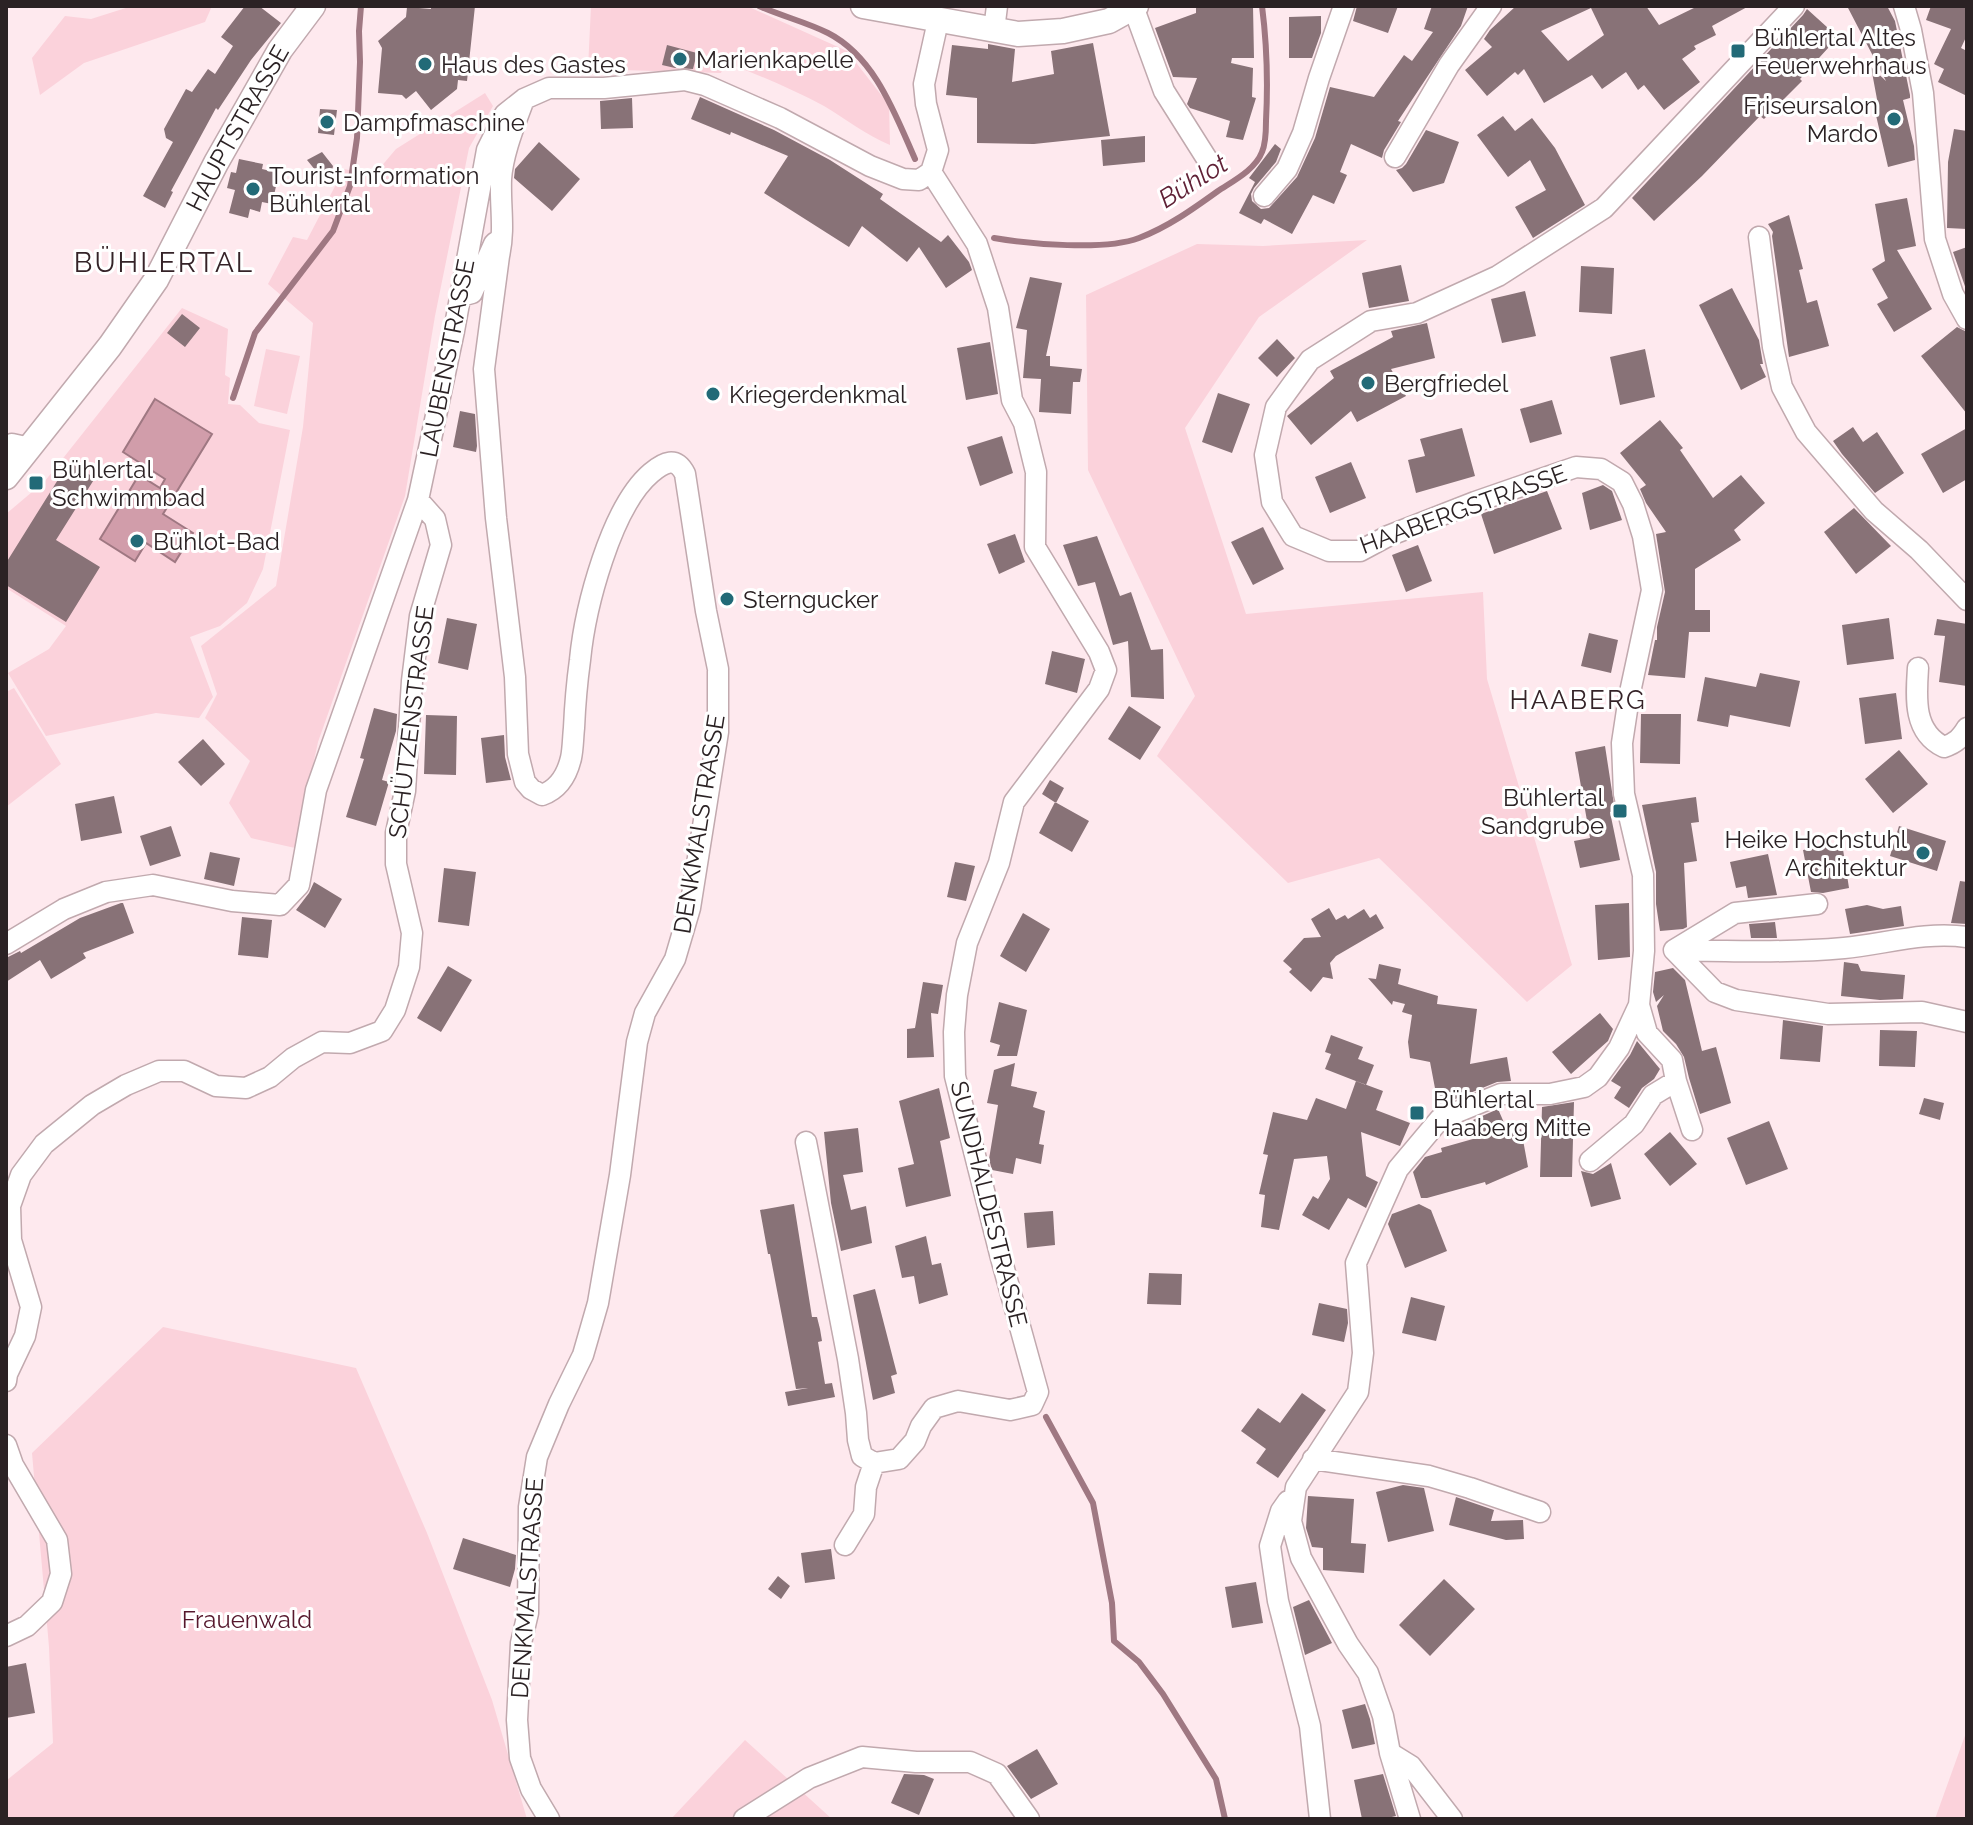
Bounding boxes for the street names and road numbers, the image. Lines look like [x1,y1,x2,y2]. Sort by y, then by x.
street label: HAUPTSTRASSE [179,40,294,216]
street label: LAUBENSTRASSE [414,256,480,460]
street label: HAABERGSTRASSE [1356,458,1570,560]
street label: SCHÜTZENSTRASSE [382,604,440,840]
street label: DENKMALSTRASSE [667,712,731,936]
street label: SUNDHALDESTRASSE [944,1078,1034,1330]
street label: DENKMALSTRASSE [505,1477,549,1699]

